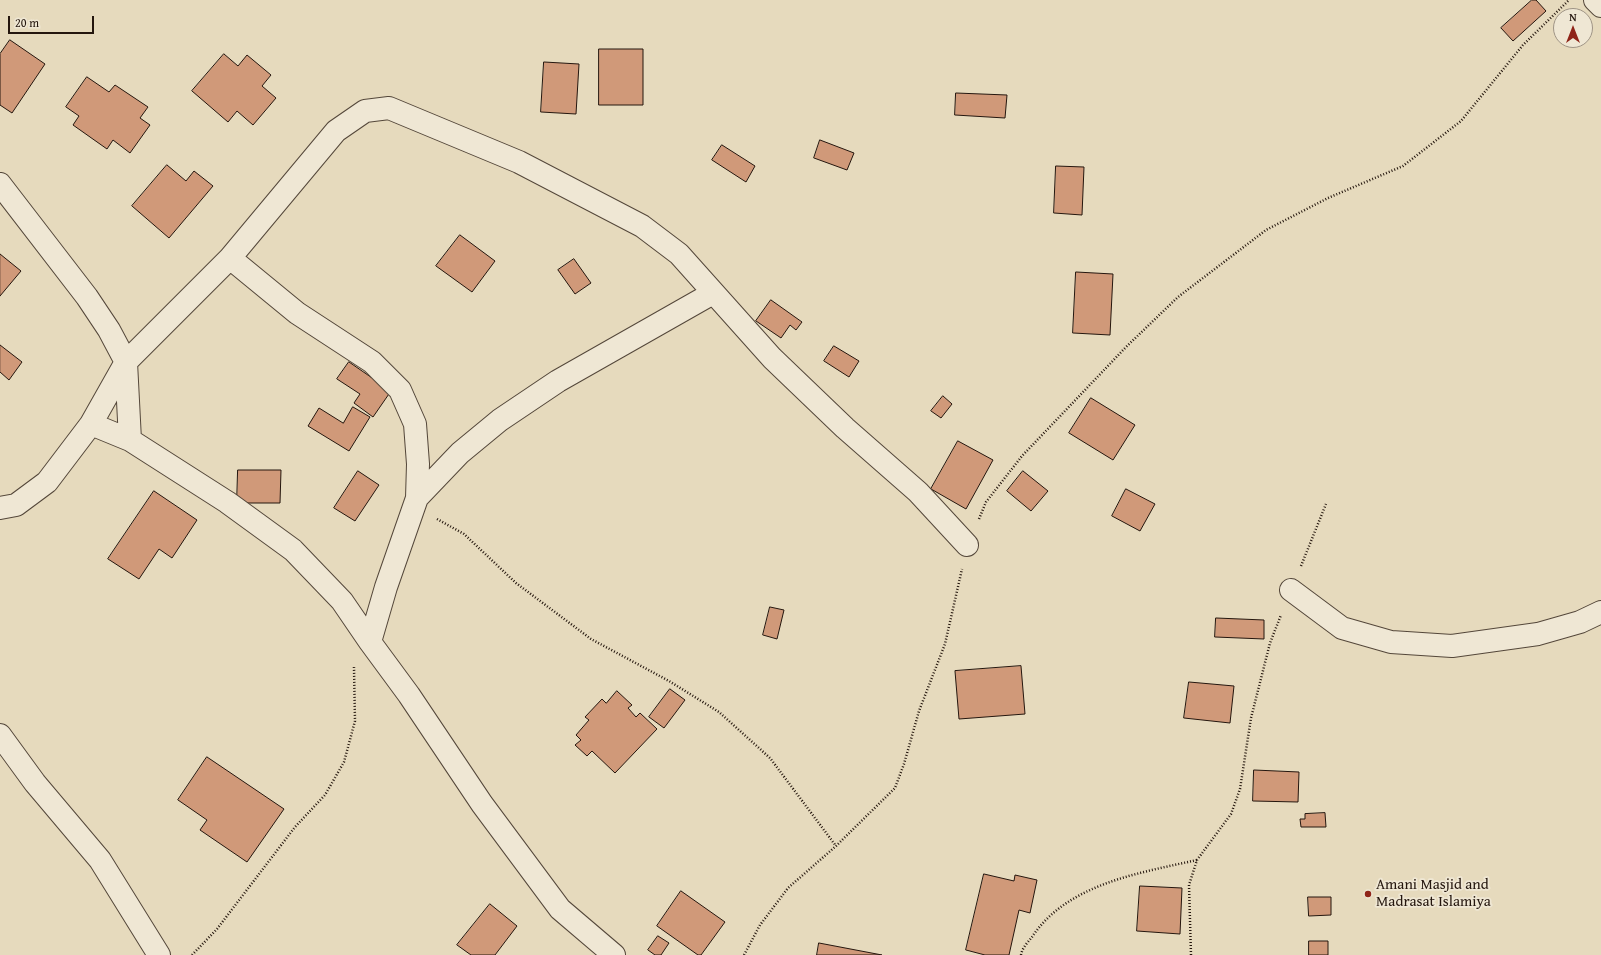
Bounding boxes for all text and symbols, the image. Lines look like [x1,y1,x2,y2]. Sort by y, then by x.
scale bar [10,8,96,34]
north arrow [1553,8,1593,48]
text: N [1569,9,1577,25]
text: 20 m [15,14,39,31]
place label: Amani Masjid and Madrasat Islamiya [1376,876,1491,911]
marker: Amani Masjid and Madrasat Islamiya [1363,889,1373,899]

